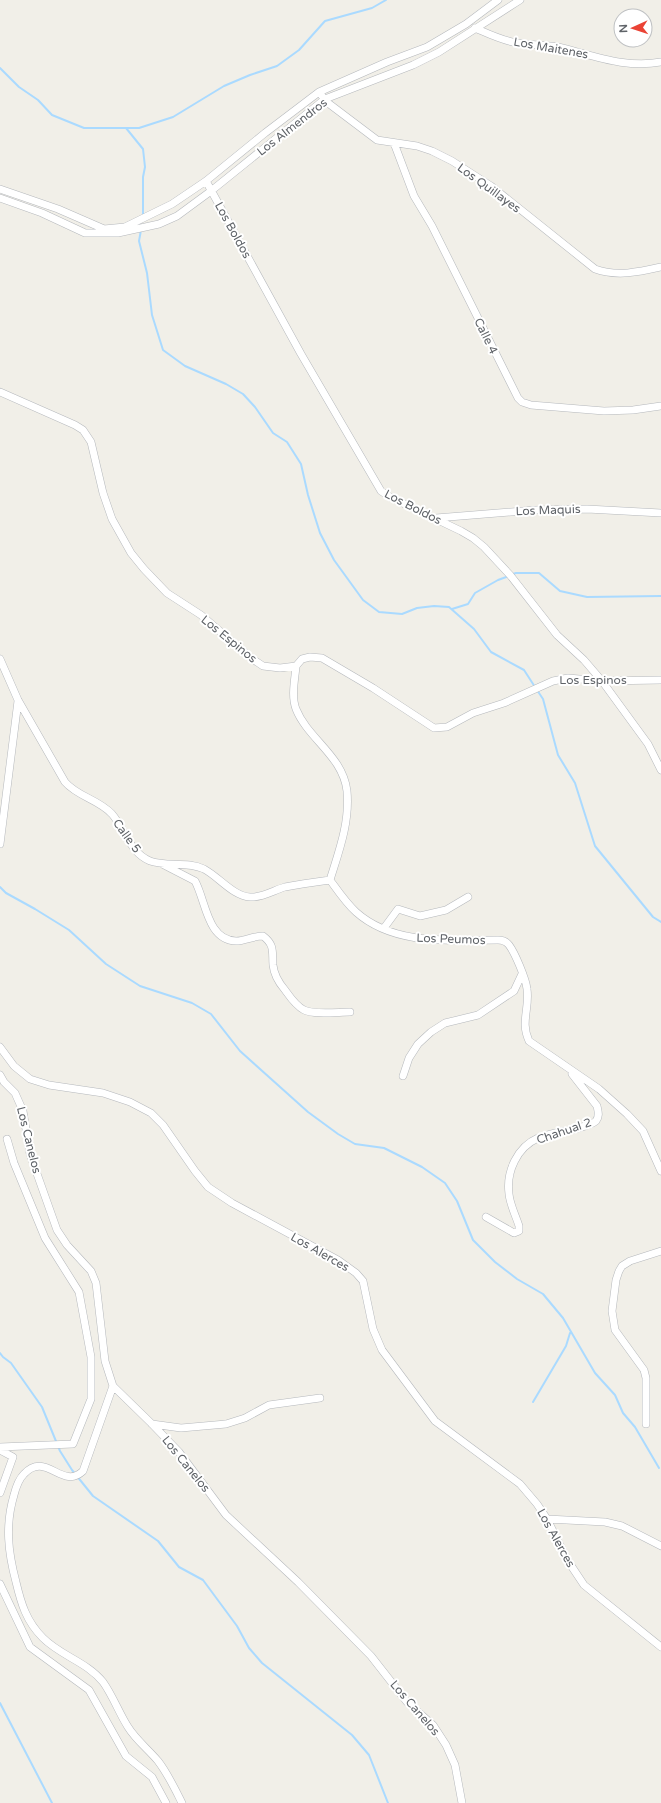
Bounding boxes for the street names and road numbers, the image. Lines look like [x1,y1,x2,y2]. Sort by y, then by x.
street label: Los Maitenes [513,35,590,61]
street label: Los Almendros [254,95,330,159]
street label: Los Quillayes [455,160,523,216]
street label: Los Boldos [212,199,254,261]
street label: Calle 4 [471,316,501,357]
street label: Los Boldos [382,487,444,527]
street label: Los Maquis [515,502,581,518]
street label: Los Espinos [198,612,260,666]
street label: Los Espinos [559,673,627,687]
street label: Calle 5 [110,816,144,856]
street label: Los Peumos [416,931,486,947]
street label: Los Canelos [14,1105,44,1175]
street label: Chahual 2 [535,1115,593,1147]
street label: Los Alerces [288,1230,352,1274]
street label: Los Canelos [159,1433,213,1495]
street label: Los Alerces [534,1506,578,1570]
street label: Los Canelos [387,1678,443,1739]

